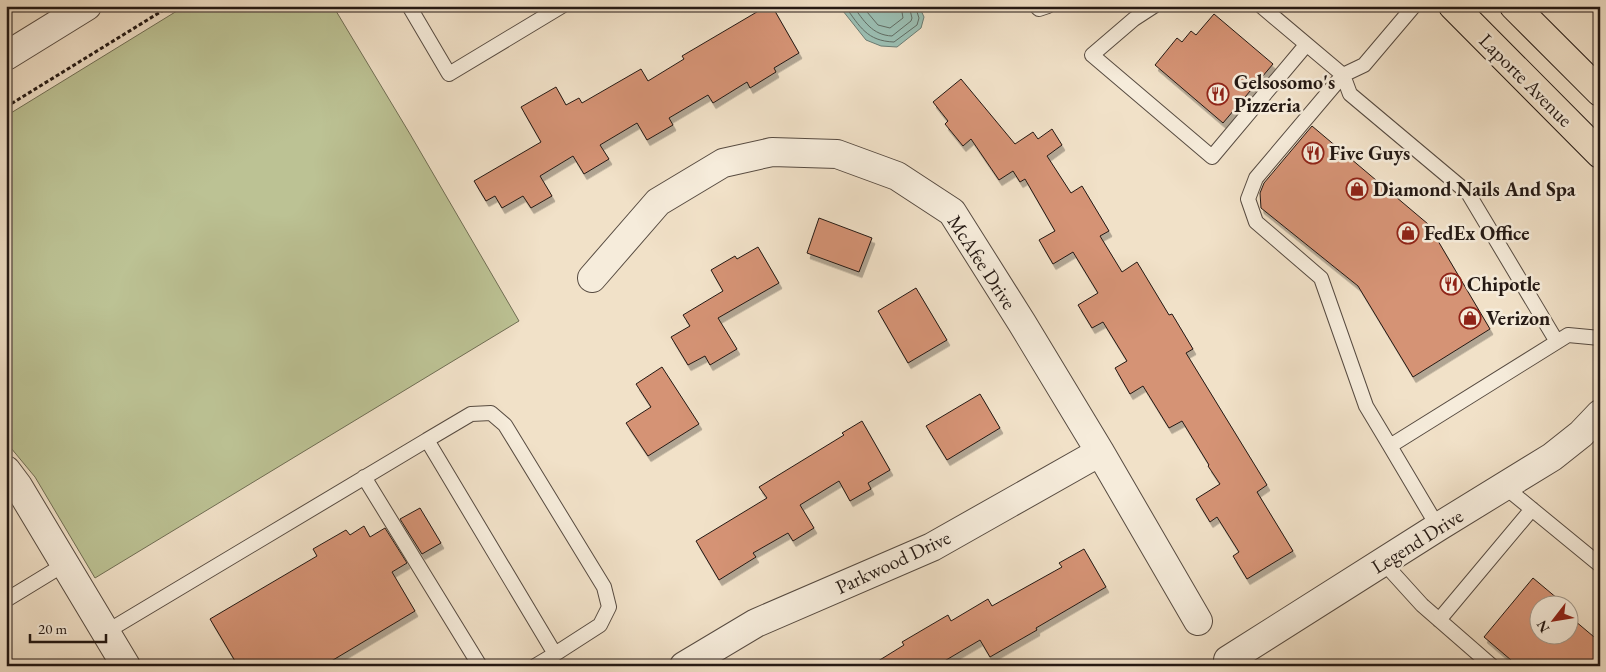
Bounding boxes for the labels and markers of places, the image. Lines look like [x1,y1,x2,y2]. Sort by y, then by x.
place label: Gelsosomo's Pizzeria [1234,69,1335,118]
restaurant icon: Gelsosomo's Pizzeria [1206,82,1230,106]
place label: Five Guys [1329,140,1410,166]
restaurant icon: Five Guys [1301,141,1325,165]
place label: Diamond Nails And Spa [1373,176,1576,202]
shop icon: Diamond Nails And Spa [1345,177,1369,201]
place label: FedEx Office [1424,220,1530,246]
shop icon: FedEx Office [1396,221,1420,245]
place label: Chipotle [1467,271,1540,297]
restaurant icon: Chipotle [1439,272,1463,296]
place label: Verizon [1486,305,1550,331]
shop icon: Verizon [1458,306,1482,330]

